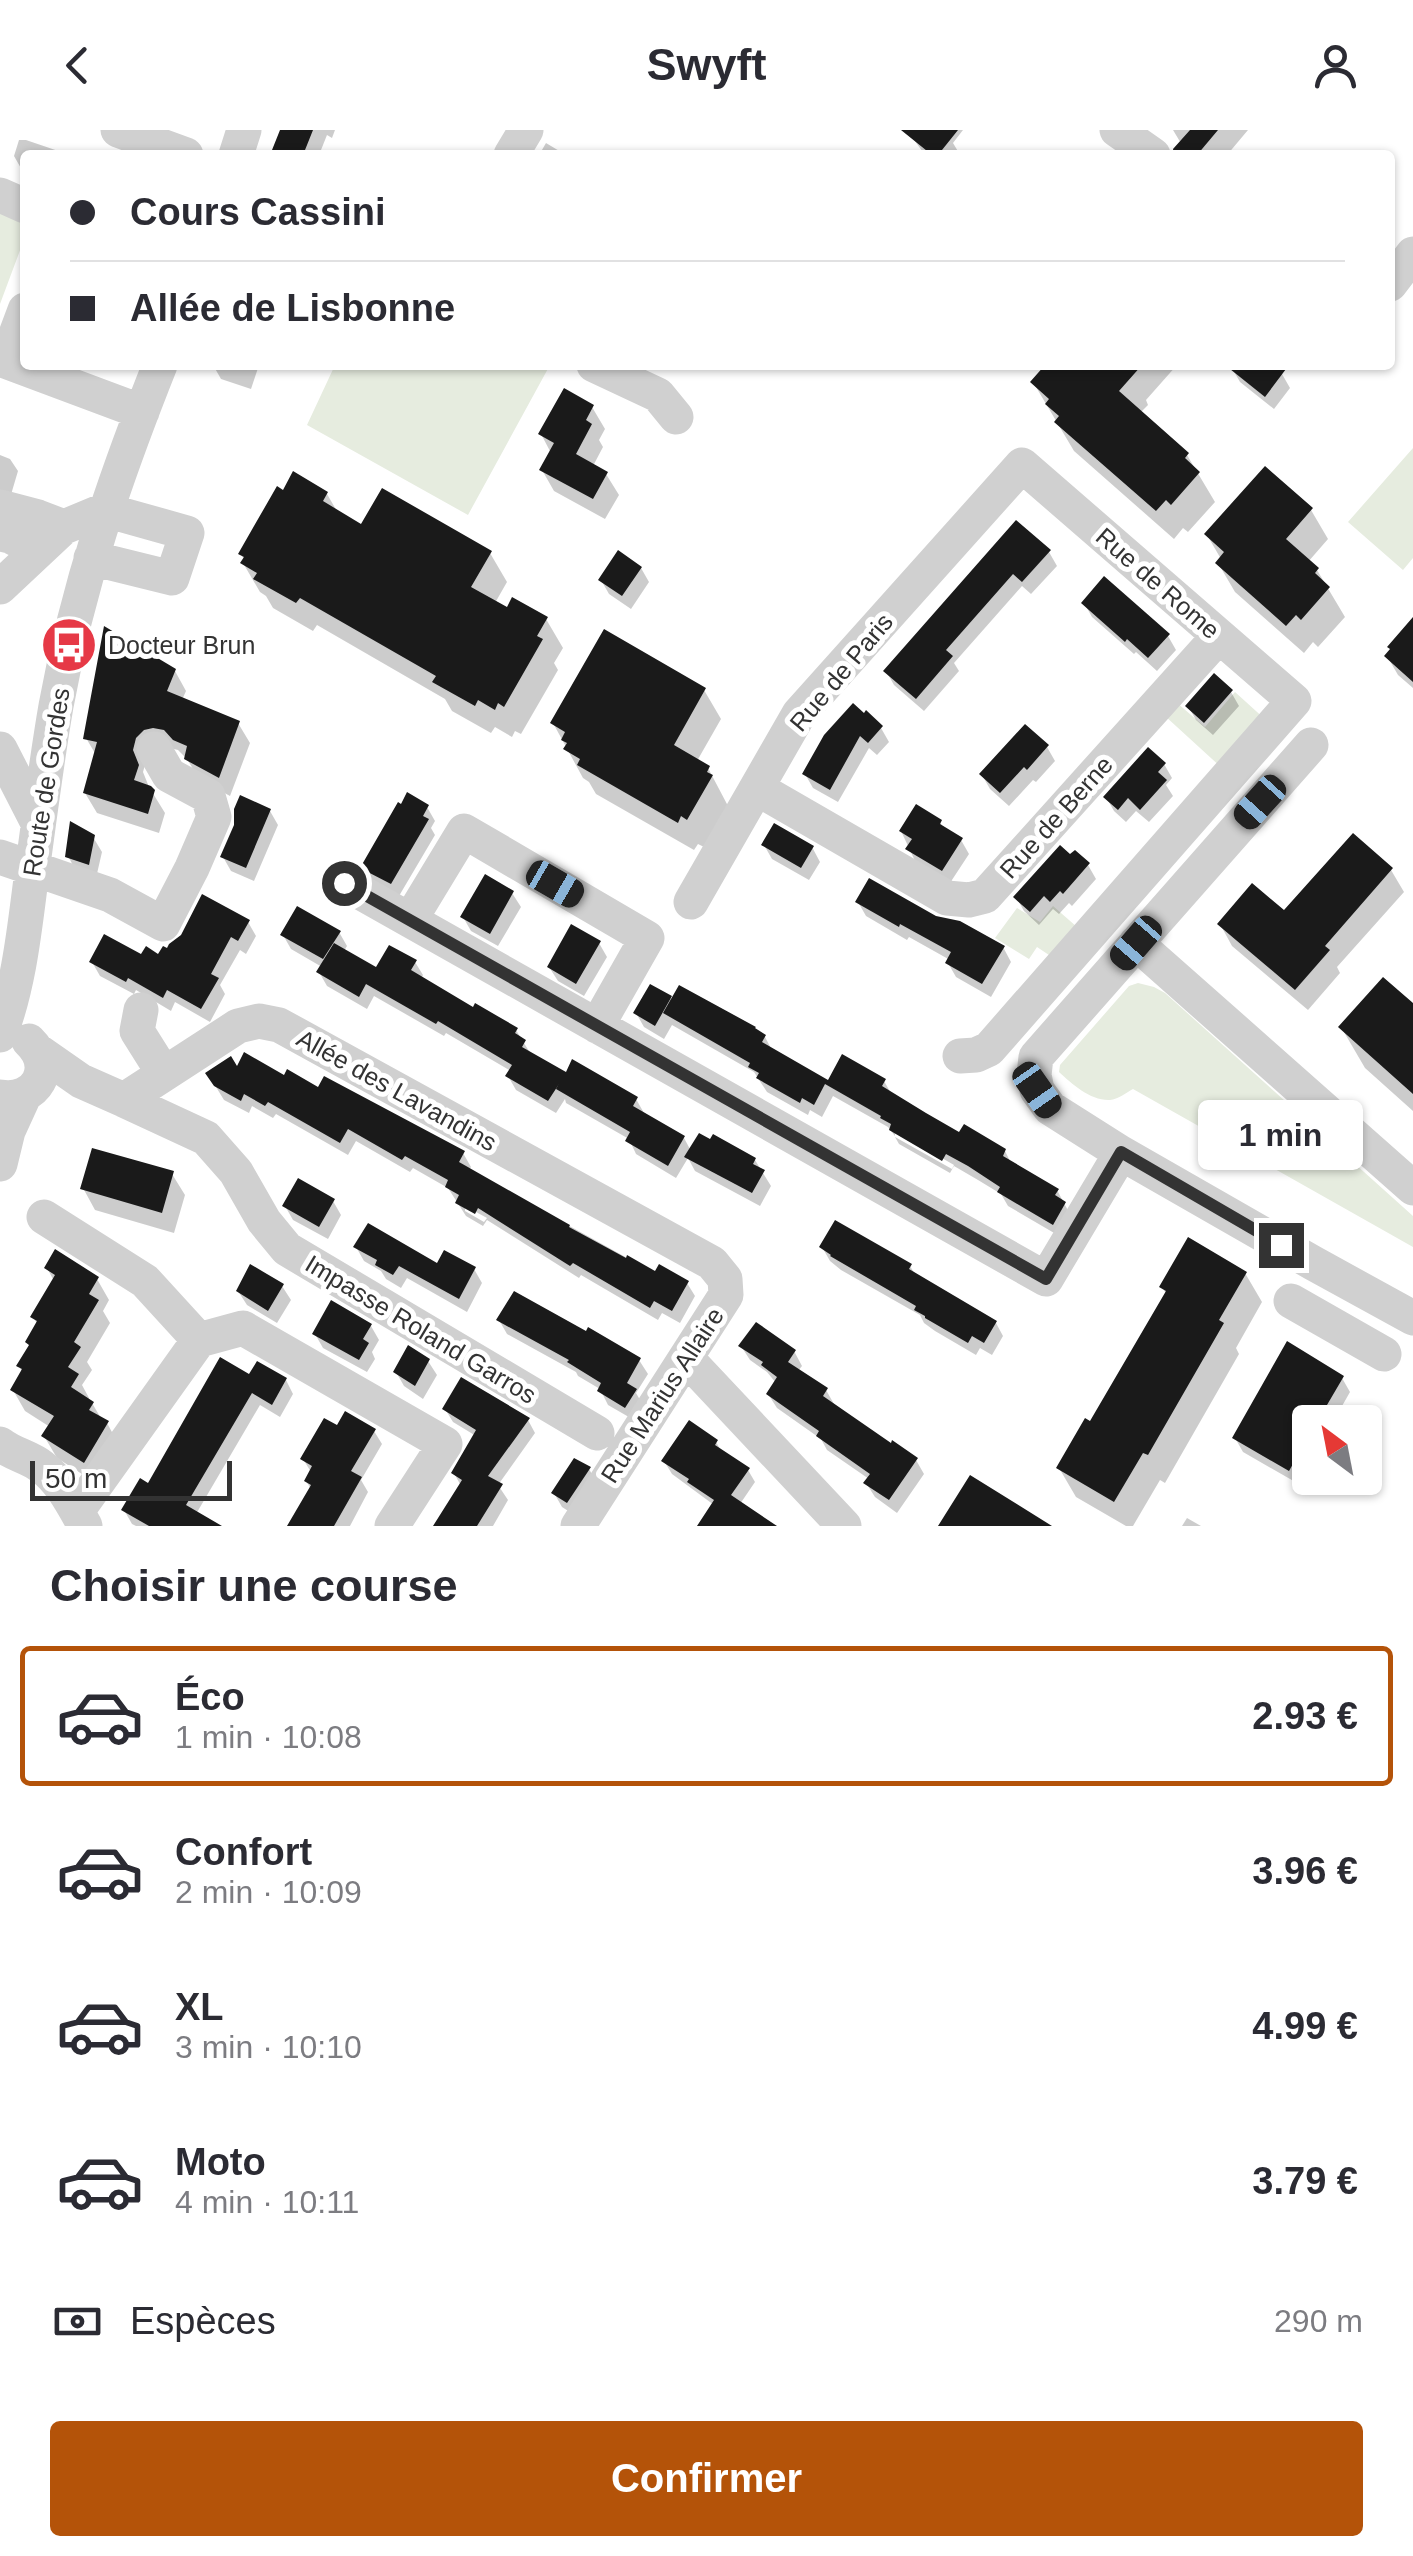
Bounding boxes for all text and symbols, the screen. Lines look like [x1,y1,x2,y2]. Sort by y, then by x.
icon: back [50,38,105,93]
icon: person [1308,38,1363,93]
text: Swyft [646,39,767,90]
text: Cours Cassini [130,191,386,233]
text: Allée de Lisbonne [130,287,455,329]
street label: Rue de Rome [1091,522,1225,644]
street label: Rue de Paris [784,608,898,736]
bus stop icon: Docteur Brun [39,615,99,675]
place label: Docteur Brun [108,631,255,659]
street label: Route de Gordes [17,686,75,878]
street label: Rue de Berne [994,750,1118,884]
car [1229,770,1291,834]
car [522,856,588,912]
route start [322,861,367,906]
car [1105,911,1167,975]
street label: Allée des Lavandins [292,1024,502,1156]
car [1008,1057,1066,1123]
callout: 1 min [1198,1100,1364,1170]
text: 1 min [1239,1117,1322,1153]
route end [1259,1223,1304,1268]
street label: Impasse Roland Garros [301,1249,541,1409]
street label: Rue Marius Allaire [595,1302,729,1488]
north arrow [1292,1405,1382,1495]
map controls [1292,1405,1382,1495]
scale bar [30,1456,232,1500]
text: 50 m [45,1463,107,1494]
text: Choisir une course [50,1560,458,1611]
icon: car [55,1671,145,1761]
text: Éco [175,1676,245,1718]
text: 2.93 € [1252,1695,1358,1737]
text: 1 min · 10:08 [175,1719,362,1755]
icon: car [55,1826,145,1916]
text: Confort [175,1831,312,1873]
text: 3.96 € [1252,1850,1358,1892]
text: 2 min · 10:09 [175,1874,362,1910]
icon: car [55,1981,145,2071]
text: XL [175,1986,224,2028]
text: 4.99 € [1252,2005,1358,2047]
text: 3 min · 10:10 [175,2029,362,2065]
icon: car [55,2136,145,2226]
text: Moto [175,2141,266,2183]
text: 3.79 € [1252,2160,1358,2202]
text: 4 min · 10:11 [175,2184,359,2220]
icon: cash [50,2294,105,2349]
text: Espèces [130,2300,276,2342]
text: 290 m [1274,2303,1363,2339]
button: Confirmer [50,2421,1363,2536]

